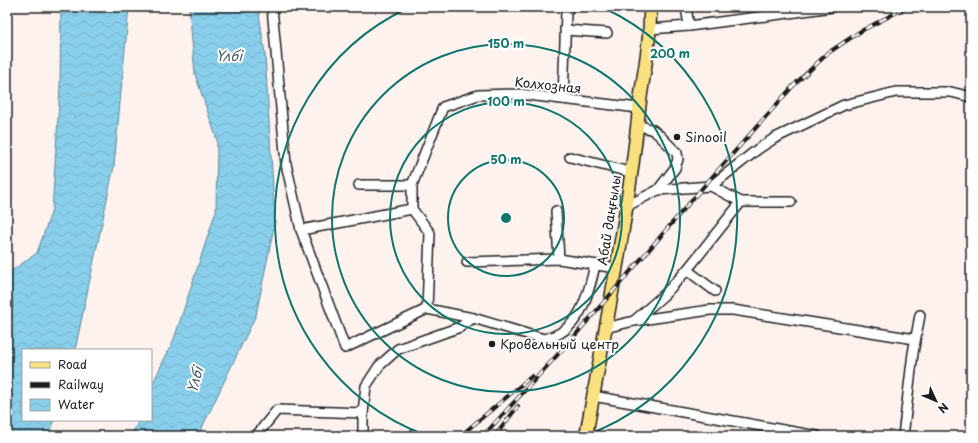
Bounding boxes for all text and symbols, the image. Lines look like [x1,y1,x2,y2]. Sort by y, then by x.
text: 150 m [488,34,524,52]
text: 200 m [650,44,690,62]
water label: Үлбі [216,45,244,66]
street label: Колхозная [514,72,582,97]
text: 100 m [487,92,525,110]
place label: Sinooil [685,127,727,146]
marker: Sinooil [672,132,682,142]
text: 50 m [490,150,522,168]
street label: Абай даңғылы [592,173,625,267]
centre of rings [499,211,513,225]
place label: Кровельный центр [500,334,619,353]
marker: Кровельный центр [487,339,497,349]
legend [22,349,152,421]
text: Road [58,355,87,373]
water label: Үлбі [181,362,209,395]
text: Railway [58,375,104,393]
north arrow [916,381,956,421]
text: Water [58,395,95,413]
text: N [934,399,953,418]

